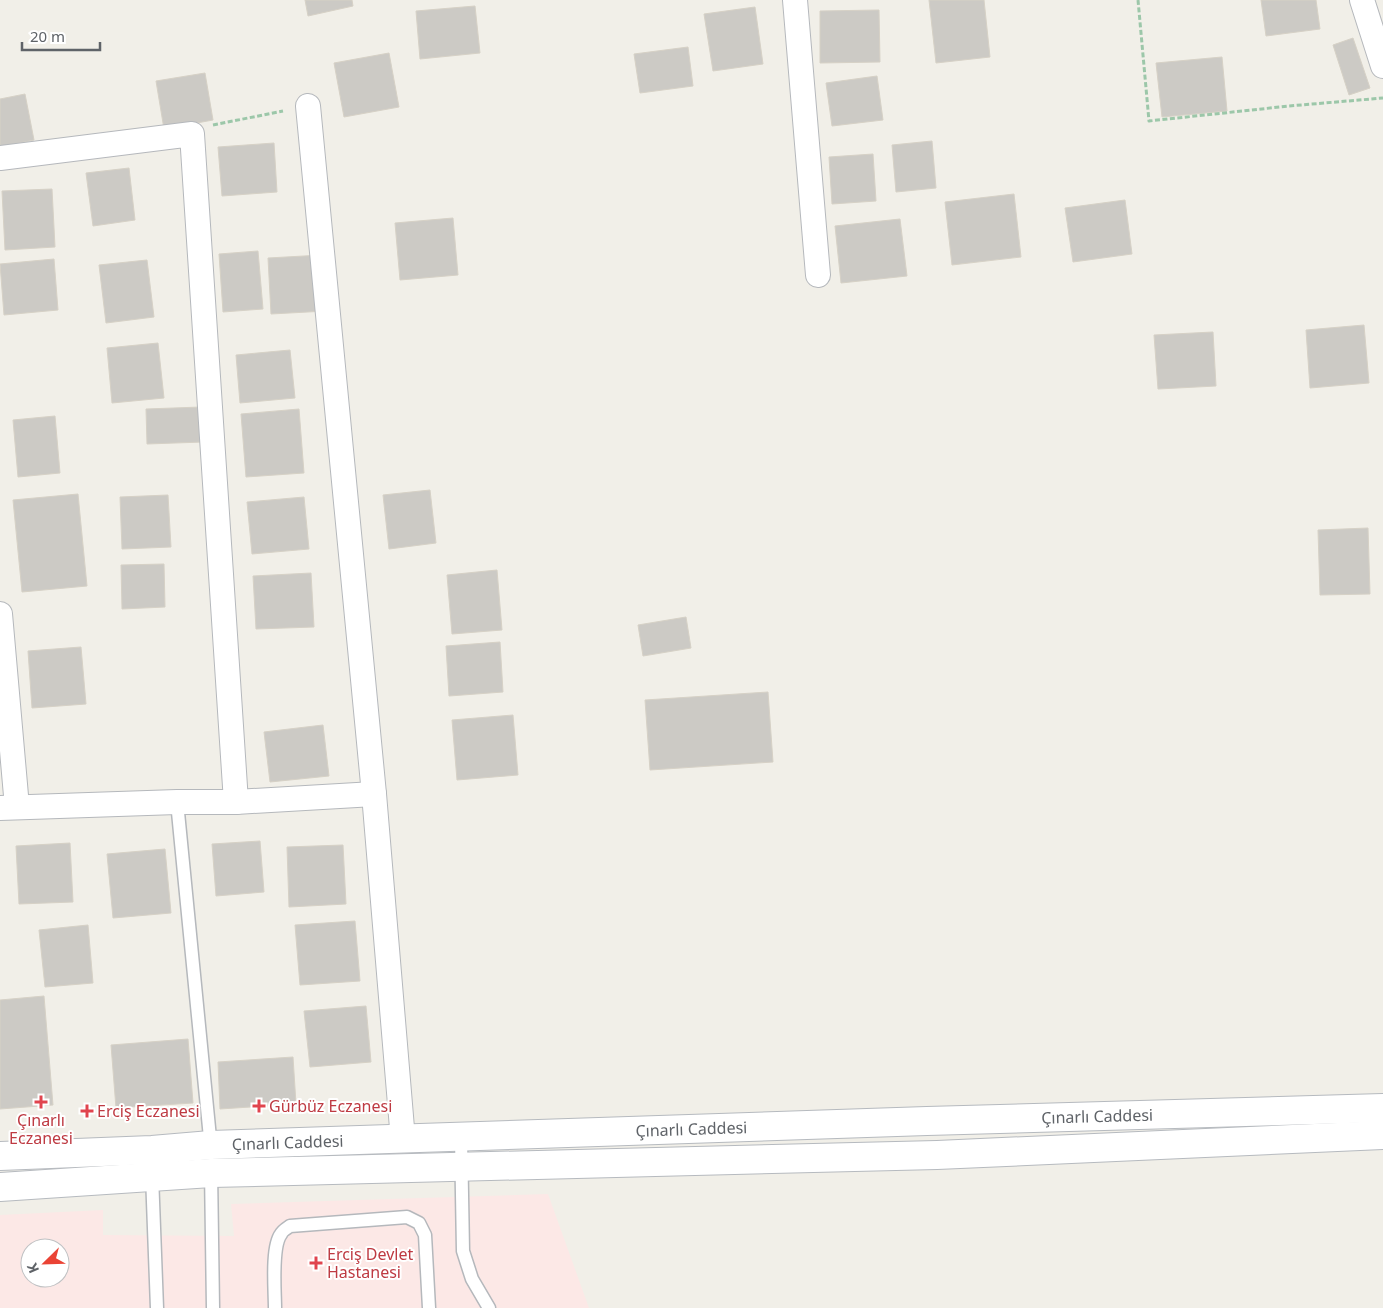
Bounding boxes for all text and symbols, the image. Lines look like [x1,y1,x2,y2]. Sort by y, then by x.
scale bar [22,20,100,52]
text: 20 m [30,26,65,46]
place label: Gürbüz Eczanesi [269,1095,392,1117]
marker: Çınarlı Eczanesi [35,1096,47,1108]
place label: Erciş Eczanesi [97,1100,200,1122]
marker: Gürbüz Eczanesi [253,1100,265,1112]
street label: Çınarlı Caddesi [1041,1104,1153,1129]
marker: Erciş Eczanesi [81,1105,93,1117]
place label: Çınarlı Eczanesi [9,1109,73,1149]
street label: Çınarlı Caddesi [635,1116,748,1142]
street label: Çınarlı Caddesi [231,1130,344,1155]
north arrow [20,1238,70,1288]
place label: Erciş Devlet Hastanesi [327,1243,413,1283]
marker: Erciş Devlet Hastanesi [309,1256,323,1270]
text: K [22,1260,43,1276]

